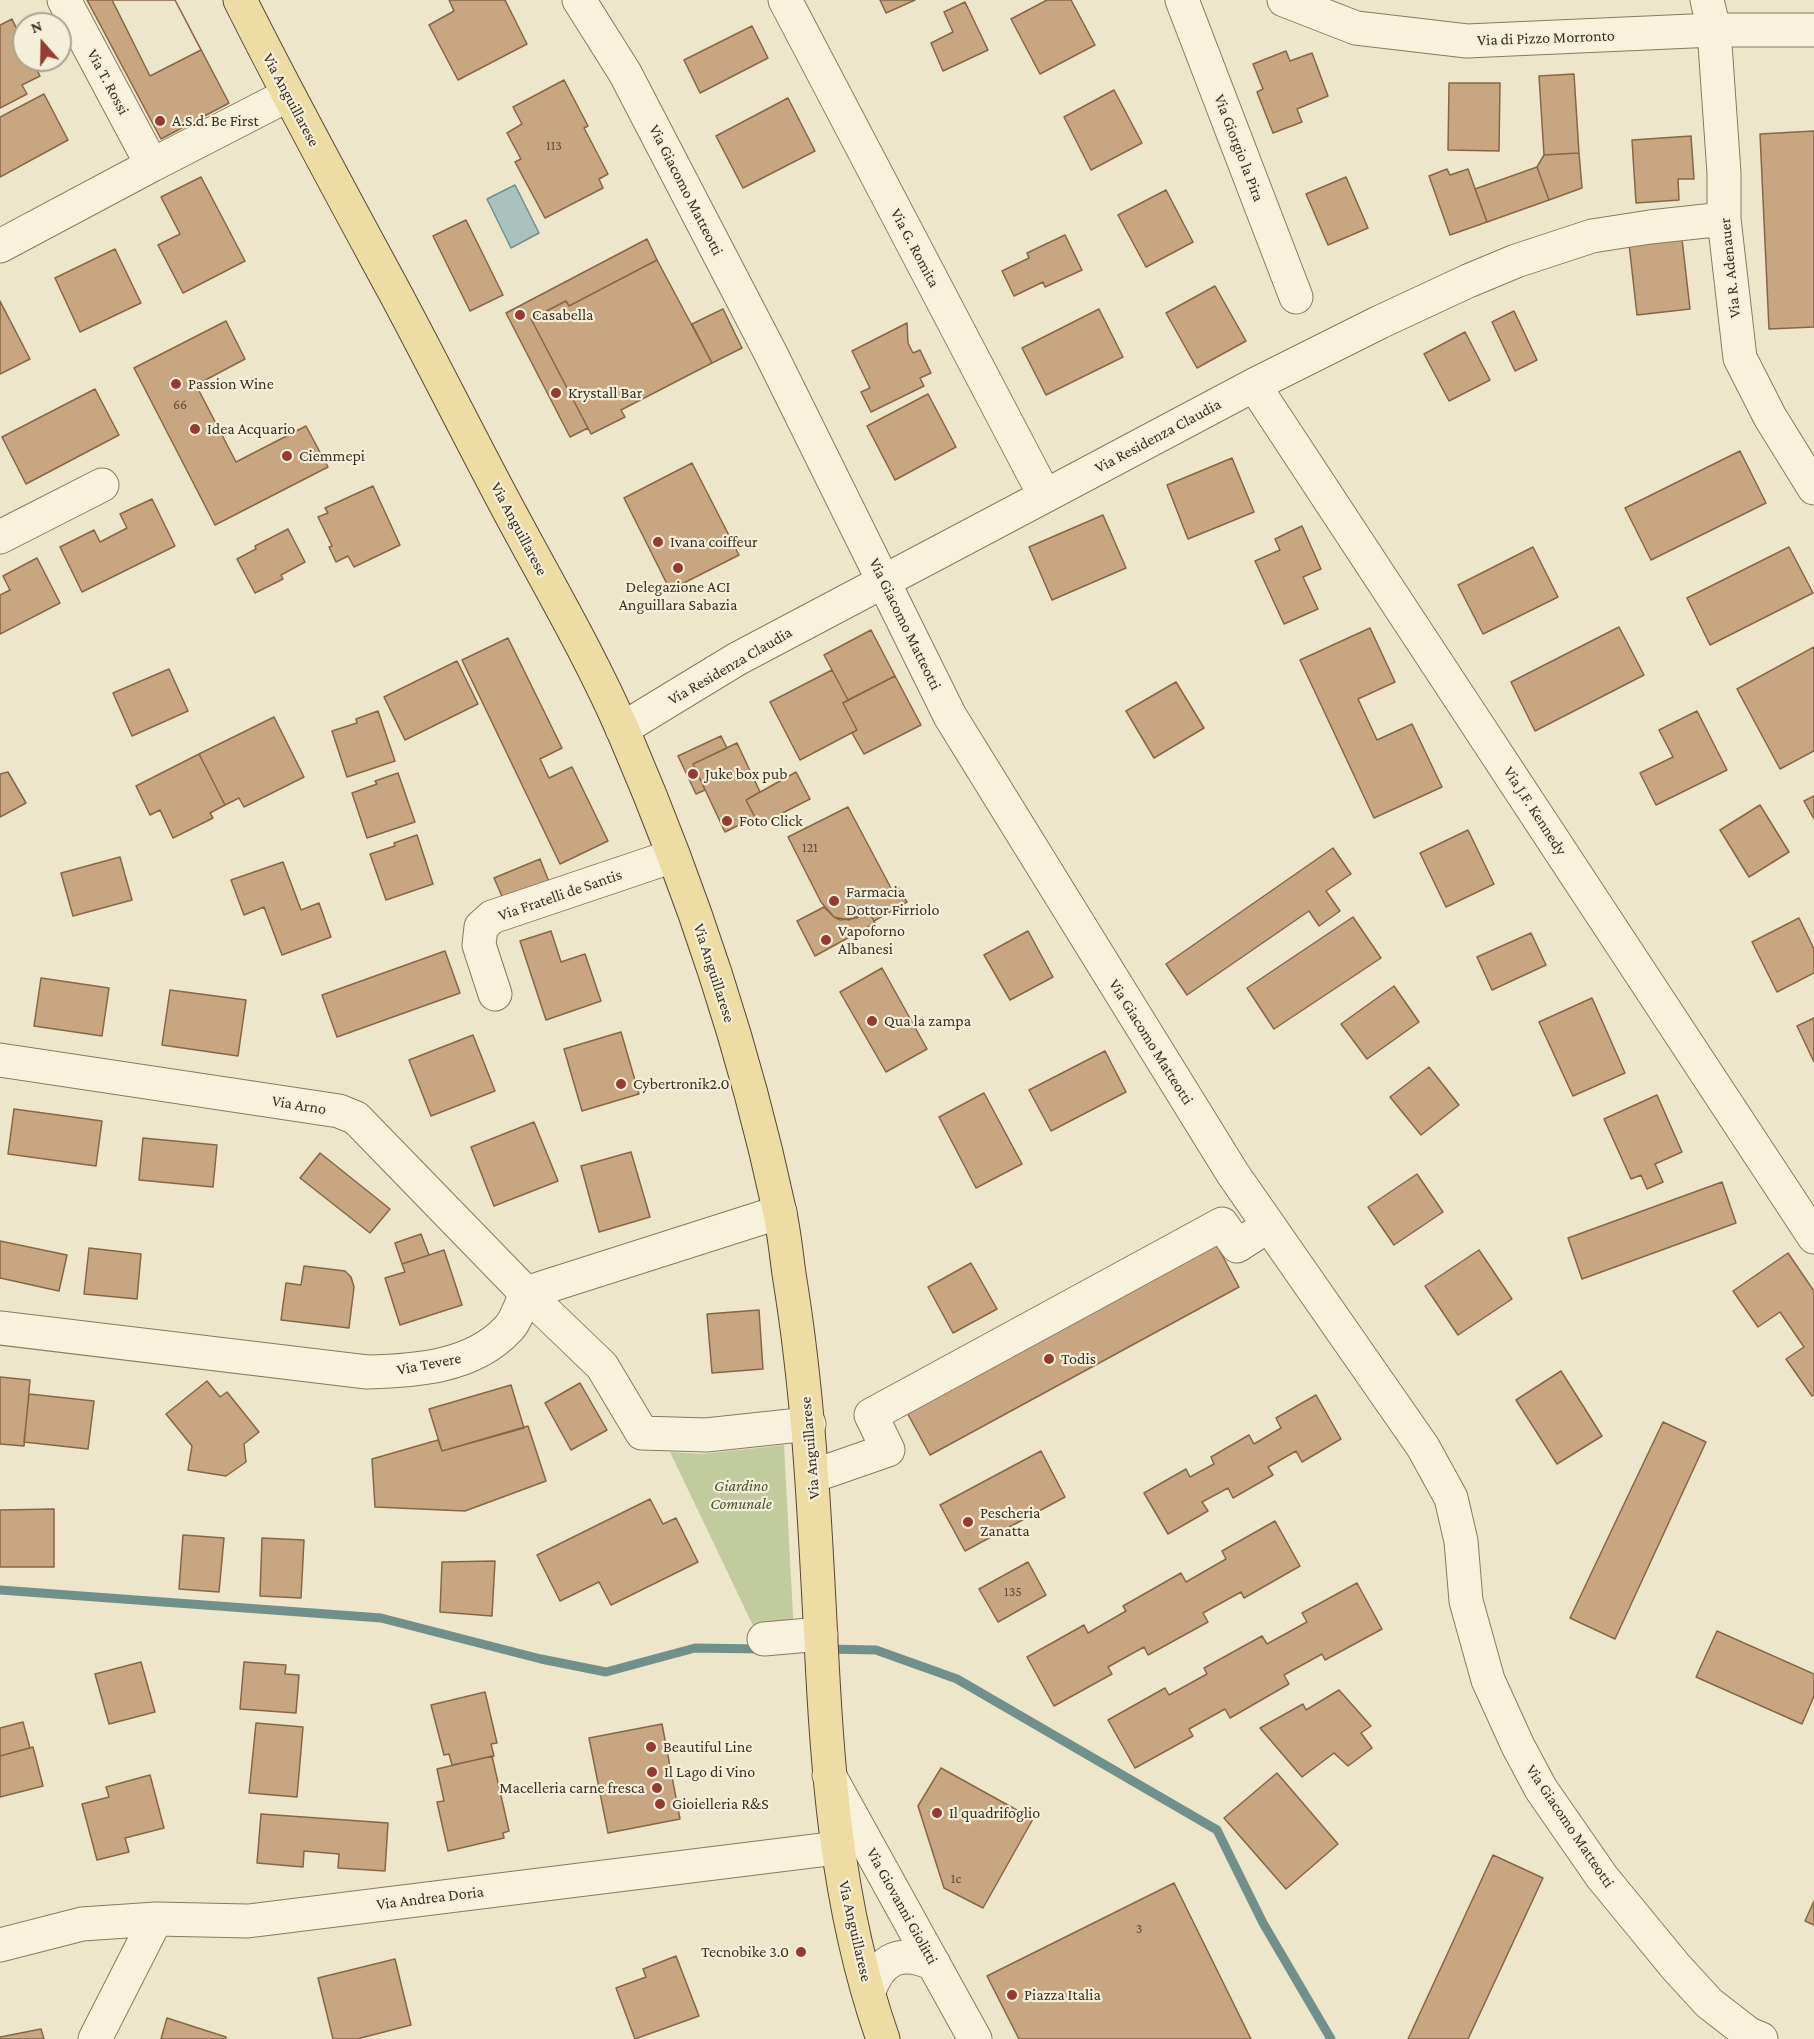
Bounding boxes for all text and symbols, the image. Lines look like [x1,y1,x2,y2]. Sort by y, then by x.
north arrow [12,12,72,72]
text: N [28,17,44,36]
street label: Via di Pizzo Morronto [1477,26,1615,50]
street label: Via T. Rossi [83,46,133,118]
street label: Via Anguillarese [258,50,324,150]
street label: Via Giorgio la Pira [1210,92,1268,204]
place label: A.S.d. Be First [172,111,259,131]
marker: A.S.d. Be First [153,114,167,128]
street label: Via Giacomo Matteotti [645,121,727,259]
house number: 113 [546,138,562,154]
street label: Via G. Romita [886,205,944,291]
street label: Via R. Adenauer [1715,217,1745,319]
place label: Casabella [532,305,594,325]
marker: Casabella [513,308,527,322]
place label: Passion Wine [188,374,274,394]
marker: Passion Wine [169,377,183,391]
place label: Krystall Bar [568,383,642,403]
marker: Krystall Bar [549,386,563,400]
street label: Via Residenza Claudia [1092,395,1224,477]
house number: 66 [173,397,187,413]
place label: Idea Acquario [207,419,295,439]
marker: Idea Acquario [188,422,202,436]
place label: Ciemmepi [299,446,365,466]
marker: Ciemmepi [280,449,294,463]
street label: Via Anguillarese [486,479,552,579]
place label: Ivana coiffeur [670,532,758,552]
marker: Ivana coiffeur [651,535,665,549]
street label: Via Giacomo Matteotti [865,555,945,693]
marker: Delegazione ACI Anguillara Sabazia [671,561,685,575]
place label: Delegazione ACI Anguillara Sabazia [619,577,737,615]
street label: Via Residenza Claudia [664,623,796,709]
street label: Via J.F. Kennedy [1499,763,1571,859]
place label: Juke box pub [705,764,787,784]
marker: Juke box pub [686,767,700,781]
place label: Foto Click [739,811,803,831]
marker: Foto Click [720,814,734,828]
house number: 121 [802,840,818,856]
street label: Via Fratelli de Santis [496,865,624,925]
place label: Farmacia Dottor Firriolo [846,882,939,920]
marker: Farmacia Dottor Firriolo [827,894,841,908]
street label: Via Anguillarese [689,921,739,1025]
place label: Vapoforno Albanesi [838,921,905,959]
marker: Vapoforno Albanesi [819,933,833,947]
street label: Via Giacomo Matteotti [1105,976,1197,1108]
place label: Qua la zampa [884,1011,971,1031]
marker: Qua la zampa [865,1014,879,1028]
place label: Cybertronik2.0 [633,1074,730,1094]
marker: Cybertronik2.0 [614,1077,628,1091]
street label: Via Arno [270,1091,328,1119]
street label: Via Tevere [395,1348,463,1380]
place label: Todis [1061,1349,1096,1369]
marker: Todis [1042,1352,1056,1366]
street label: Via Anguillarese [796,1396,824,1500]
park label: Giardino Comunale [710,1476,772,1514]
place label: Pescheria Zanatta [980,1503,1040,1541]
marker: Pescheria Zanatta [961,1515,975,1529]
house number: 135 [1004,1584,1022,1600]
place label: Beautiful Line [663,1737,752,1757]
marker: Beautiful Line [644,1740,658,1754]
street label: Via Giacomo Matteotti [1522,1761,1618,1891]
place label: Il Lago di Vino [664,1762,755,1782]
marker: Il Lago di Vino [645,1765,659,1779]
place label: Macelleria carne fresca [499,1778,645,1798]
marker: Macelleria carne fresca [650,1781,664,1795]
place label: Gioielleria R&S [672,1794,769,1814]
marker: Gioielleria R&S [653,1797,667,1811]
place label: Il quadrifoglio [949,1803,1040,1823]
marker: Il quadrifoglio [930,1806,944,1820]
street label: Via Giovanni Giolitti [862,1844,942,1968]
house number: 1c [951,1871,961,1887]
street label: Via Anguillarese [834,1879,876,1983]
street label: Via Andrea Doria [375,1882,485,1914]
house number: 3 [1136,1921,1142,1937]
place label: Tecnobike 3.0 [701,1942,789,1962]
marker: Tecnobike 3.0 [794,1945,808,1959]
place label: Piazza Italia [1024,1985,1101,2005]
marker: Piazza Italia [1005,1988,1019,2002]

